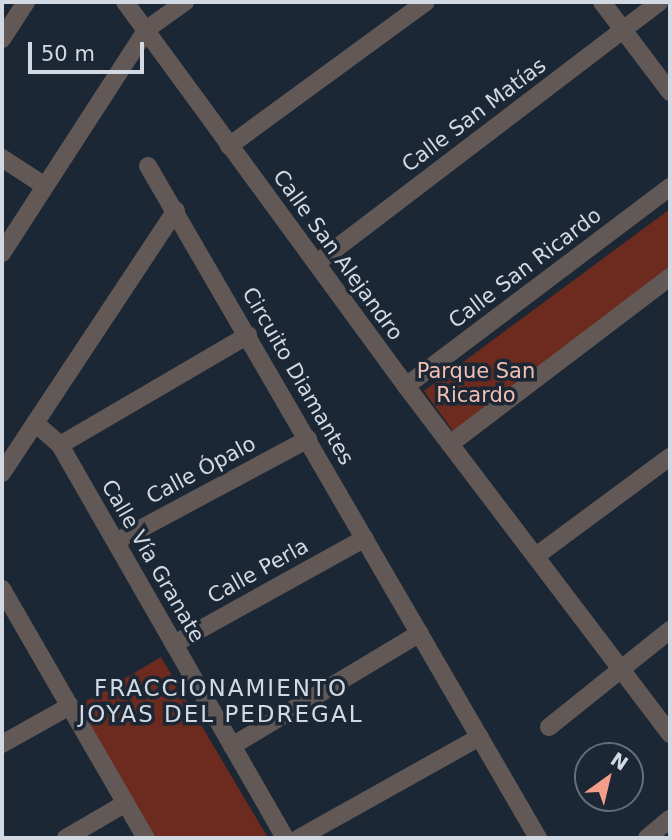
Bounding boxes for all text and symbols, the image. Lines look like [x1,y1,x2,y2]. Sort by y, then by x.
scale bar [32,28,147,72]
text: 50 m [41,42,95,66]
street label: Calle San Matías [397,53,551,177]
street label: Calle San Alejandro [268,165,408,345]
street label: Calle San Ricardo [444,202,606,334]
street label: Circuito Diamantes [237,283,359,469]
park label: Parque San Ricardo [417,358,535,408]
street label: Calle Ópalo [142,431,260,509]
street label: Calle Vía Granate [96,475,210,647]
street label: Calle Perla [203,533,313,609]
district label: FRACCIONAMIENTO JOYAS DEL PEDREGAL [81,674,361,728]
north arrow [574,742,644,812]
text: N [607,748,632,775]

